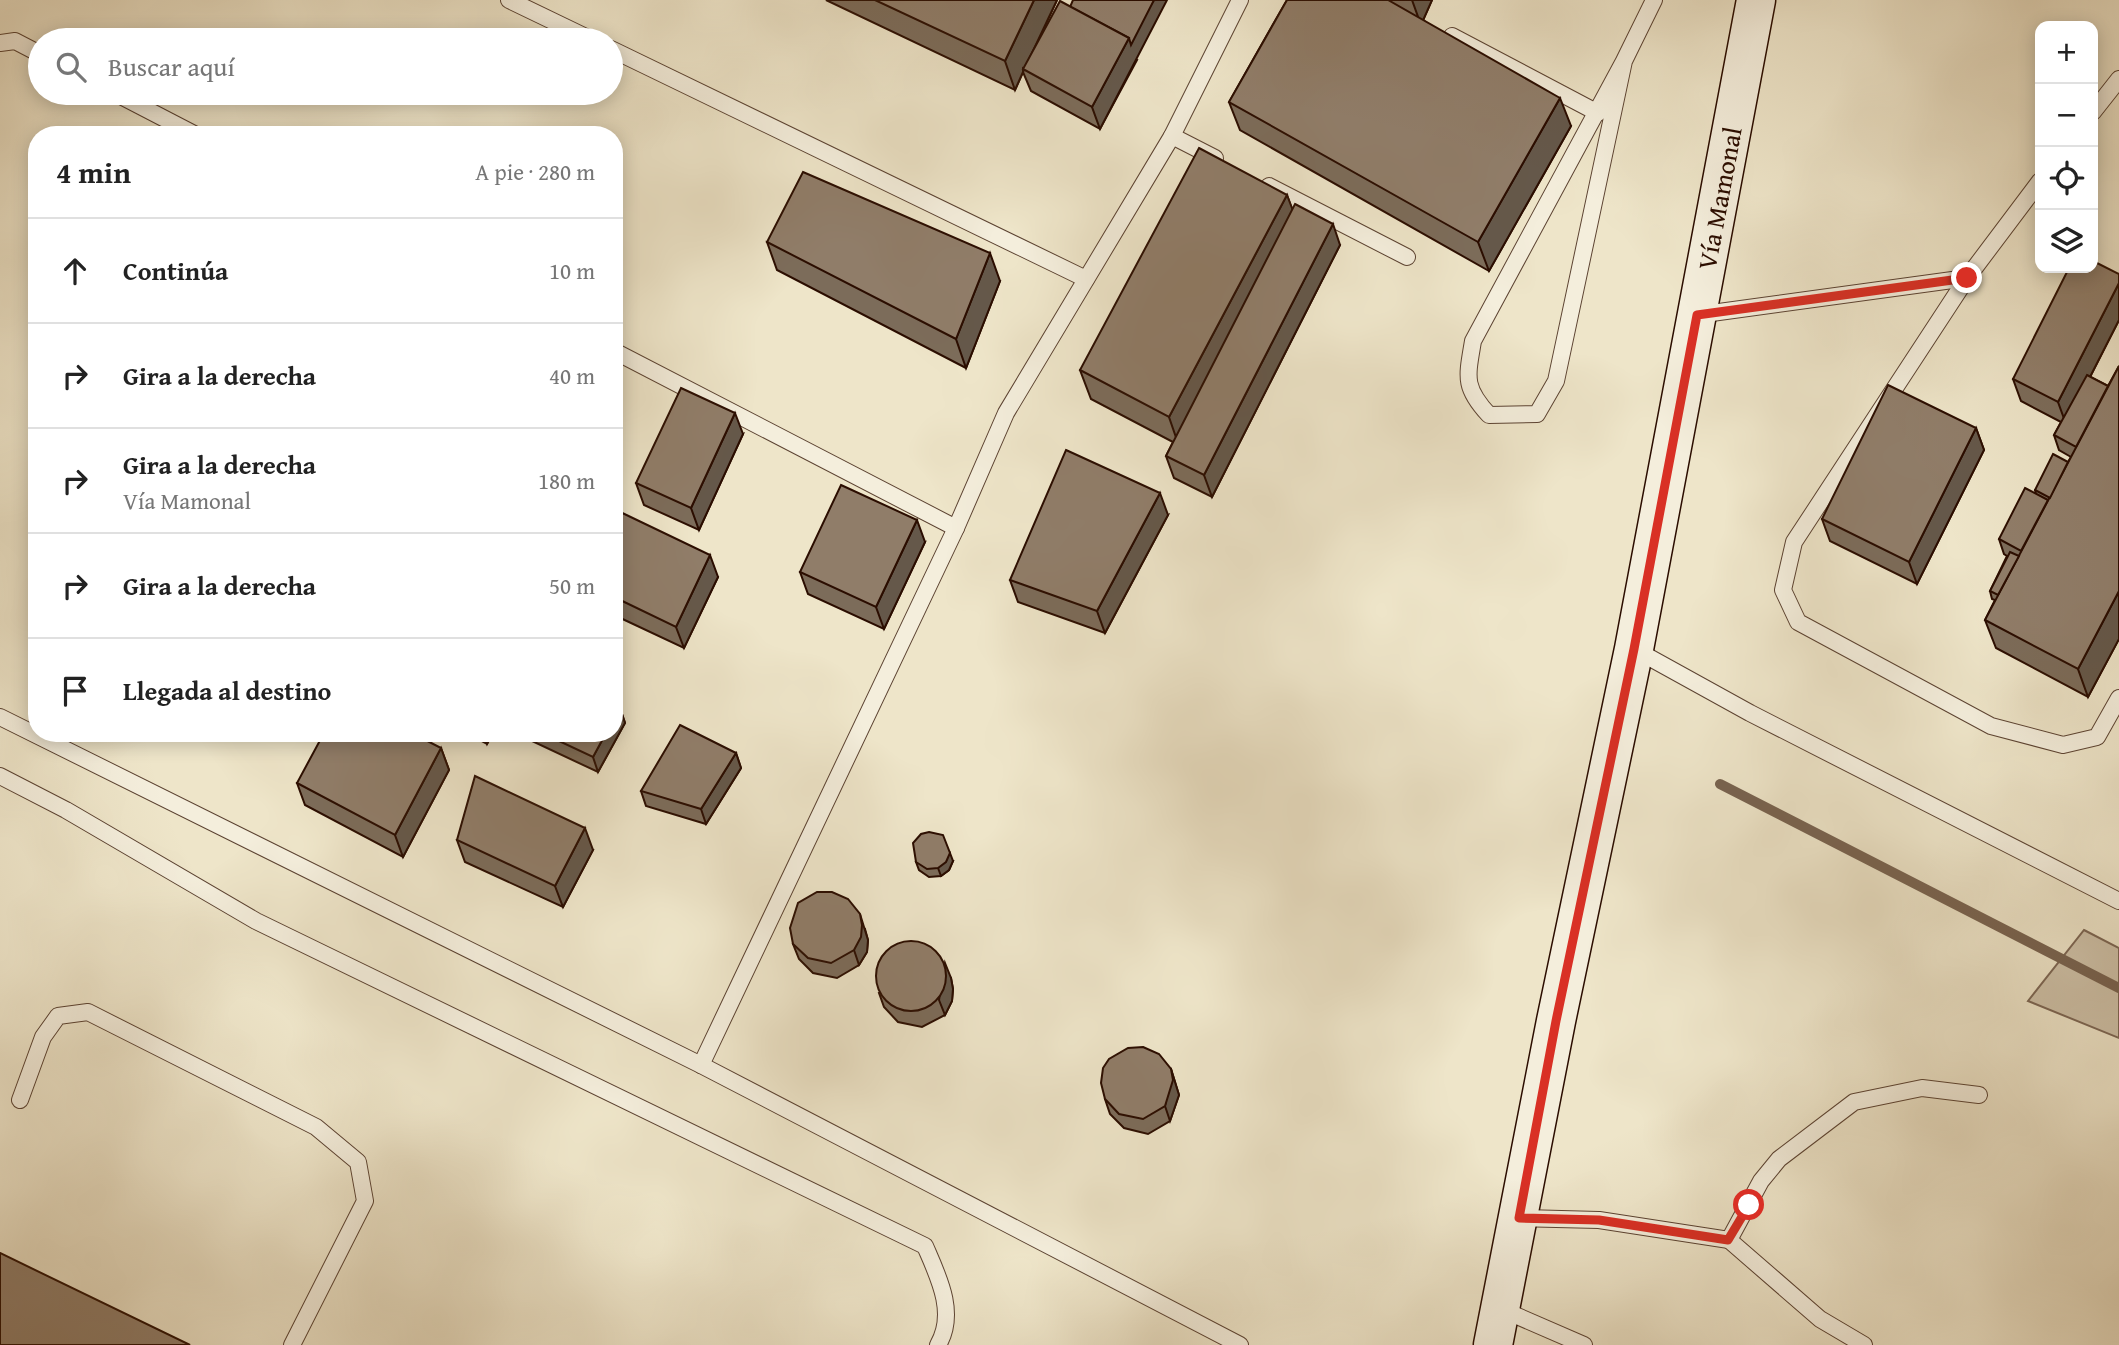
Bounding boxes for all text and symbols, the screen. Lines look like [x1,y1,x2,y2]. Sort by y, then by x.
map controls [2035,21,2098,273]
button: + [2035,21,2098,84]
search box [28,28,623,105]
text: Buscar aquí [108,47,235,86]
icon: search [52,48,90,86]
button: − [2035,84,2098,147]
street label: Vía Mamonal [1686,123,1751,273]
button: locate [2035,147,2098,210]
text: 4 min [56,150,131,194]
text: A pie · 280 m [475,155,595,188]
button: layers [2035,210,2098,273]
text: Continúa [123,251,228,290]
icon: ahead [56,252,94,290]
text: 10 m [549,254,595,287]
route end [1951,262,1982,293]
text: Gira a la derecha [123,356,316,395]
icon: right [56,357,94,395]
text: 40 m [549,359,595,392]
text: Gira a la derecha [123,445,316,484]
icon: right [56,462,94,500]
text: 180 m [538,464,595,497]
text: Vía Mamonal [123,484,251,517]
text: Gira a la derecha [123,566,316,605]
icon: right [56,567,94,605]
text: 50 m [549,569,595,602]
text: Llegada al destino [123,671,331,710]
icon: arrive [56,672,94,710]
route start [1733,1189,1764,1220]

